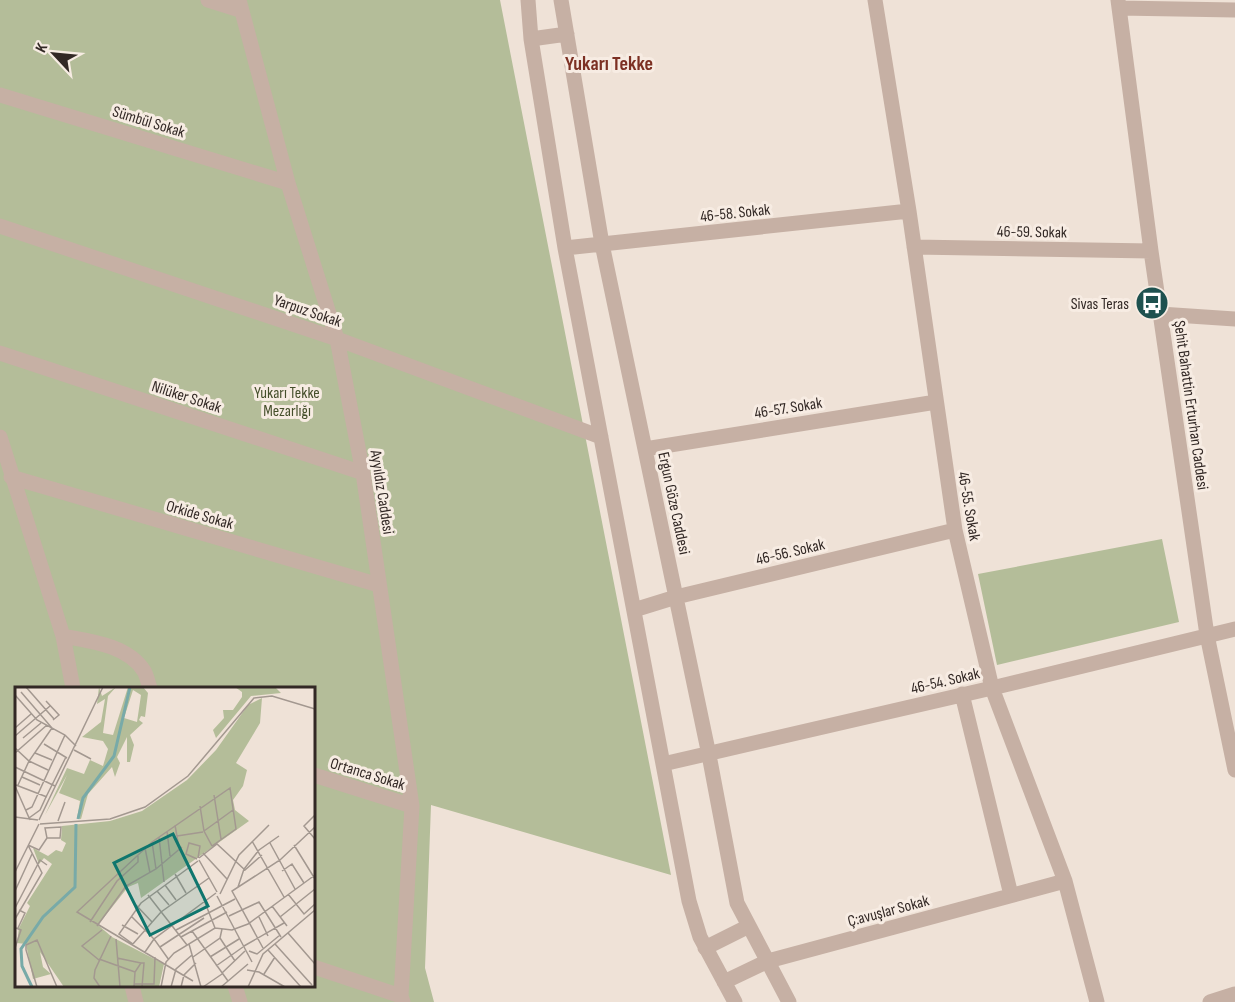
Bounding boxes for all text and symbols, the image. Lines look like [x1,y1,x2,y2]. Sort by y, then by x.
north arrow [24,24,84,84]
text: K [32,40,52,56]
district label: Yukarı Tekke [565,52,653,76]
street label: Sümbül Sokak [110,102,187,142]
street label: 46-58. Sokak [699,200,771,227]
street label: 46-59. Sokak [997,222,1067,243]
bus stop icon: Sivas Teras [1134,285,1170,321]
street label: Yarpuz Sokak [271,291,344,332]
place label: Sivas Teras [1071,295,1129,314]
street label: Şehit Bahattin Erturhan Caddesi [1169,319,1212,491]
street label: Nilüker Sokak [149,377,224,418]
park label: Yukarı Tekke Mezarlığı [254,384,320,421]
street label: 46-57. Sokak [753,394,823,423]
street label: Ayyıldız Caddesi [365,448,398,536]
street label: Ergun Göze Caddesi [653,450,694,556]
street label: 46-55. Sokak [953,470,984,542]
street label: Orkide Sokak [164,497,235,534]
street label: 46-56. Sokak [754,535,827,570]
street label: 46-54. Sokak [909,664,982,699]
inset map [15,687,315,987]
street label: Ortanca Sokak [328,754,407,795]
street label: Ç:avuşlar Sokak [846,891,931,931]

